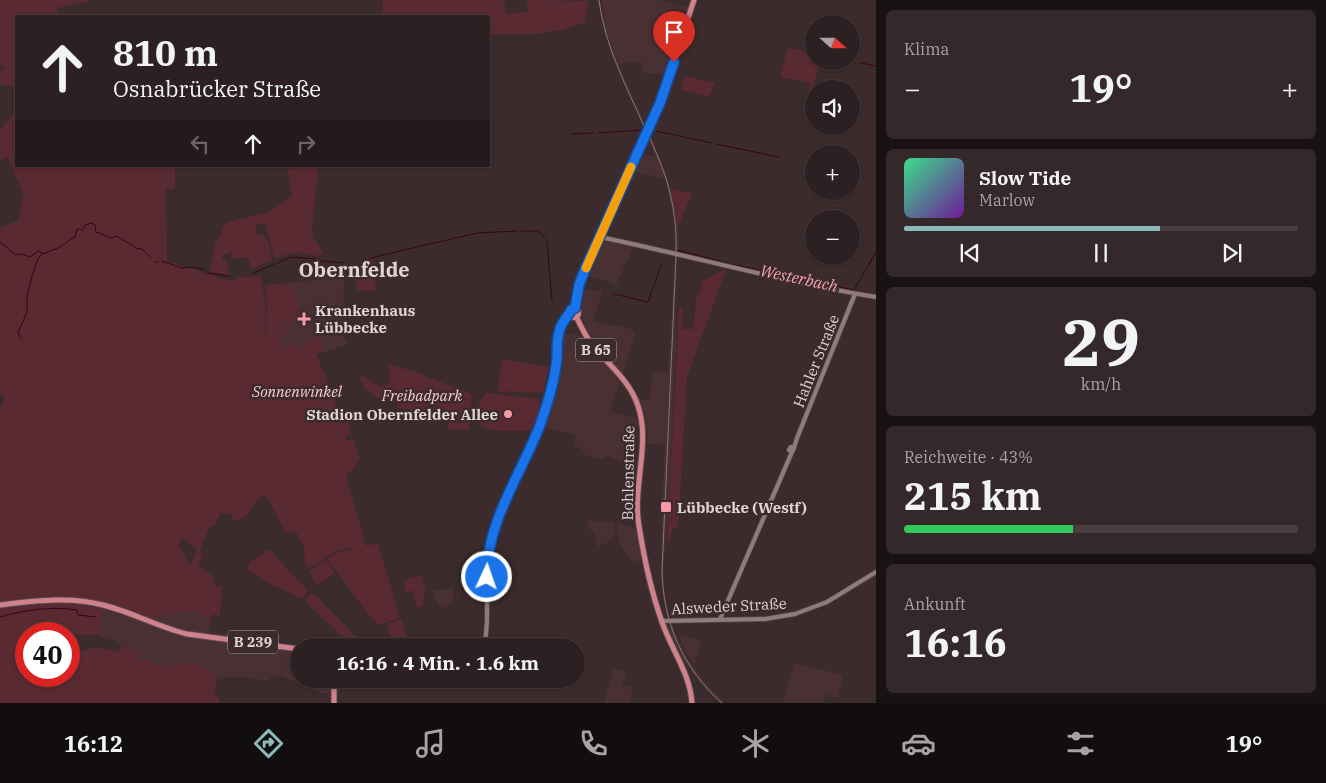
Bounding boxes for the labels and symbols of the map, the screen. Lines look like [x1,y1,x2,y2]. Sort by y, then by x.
pin [653,11,695,62]
north arrow [805,15,860,70]
district label: Obernfelde [298,256,410,283]
water label: Westerbach [758,260,840,296]
place label: Krankenhaus Lübbecke [315,301,415,337]
marker: Krankenhaus Lübbecke [297,312,311,326]
street label: Hahler Straße [789,312,843,410]
road number: B 65 [576,338,616,362]
park label: Sonnenwinkel [251,382,343,401]
park label: Freibadpark [381,386,462,405]
place label: Stadion Obernfelder Allee [306,405,498,424]
marker: Stadion Obernfelder Allee [502,408,514,420]
street label: Bohlenstraße [618,425,638,521]
place label: Lübbecke (Westf) [677,498,807,517]
marker: Lübbecke (Westf) [659,500,673,514]
position arrow [460,550,512,602]
street label: Alsweder Straße [671,593,787,619]
speed limit sign: 40 [15,622,80,687]
road number: B 239 [228,630,278,654]

